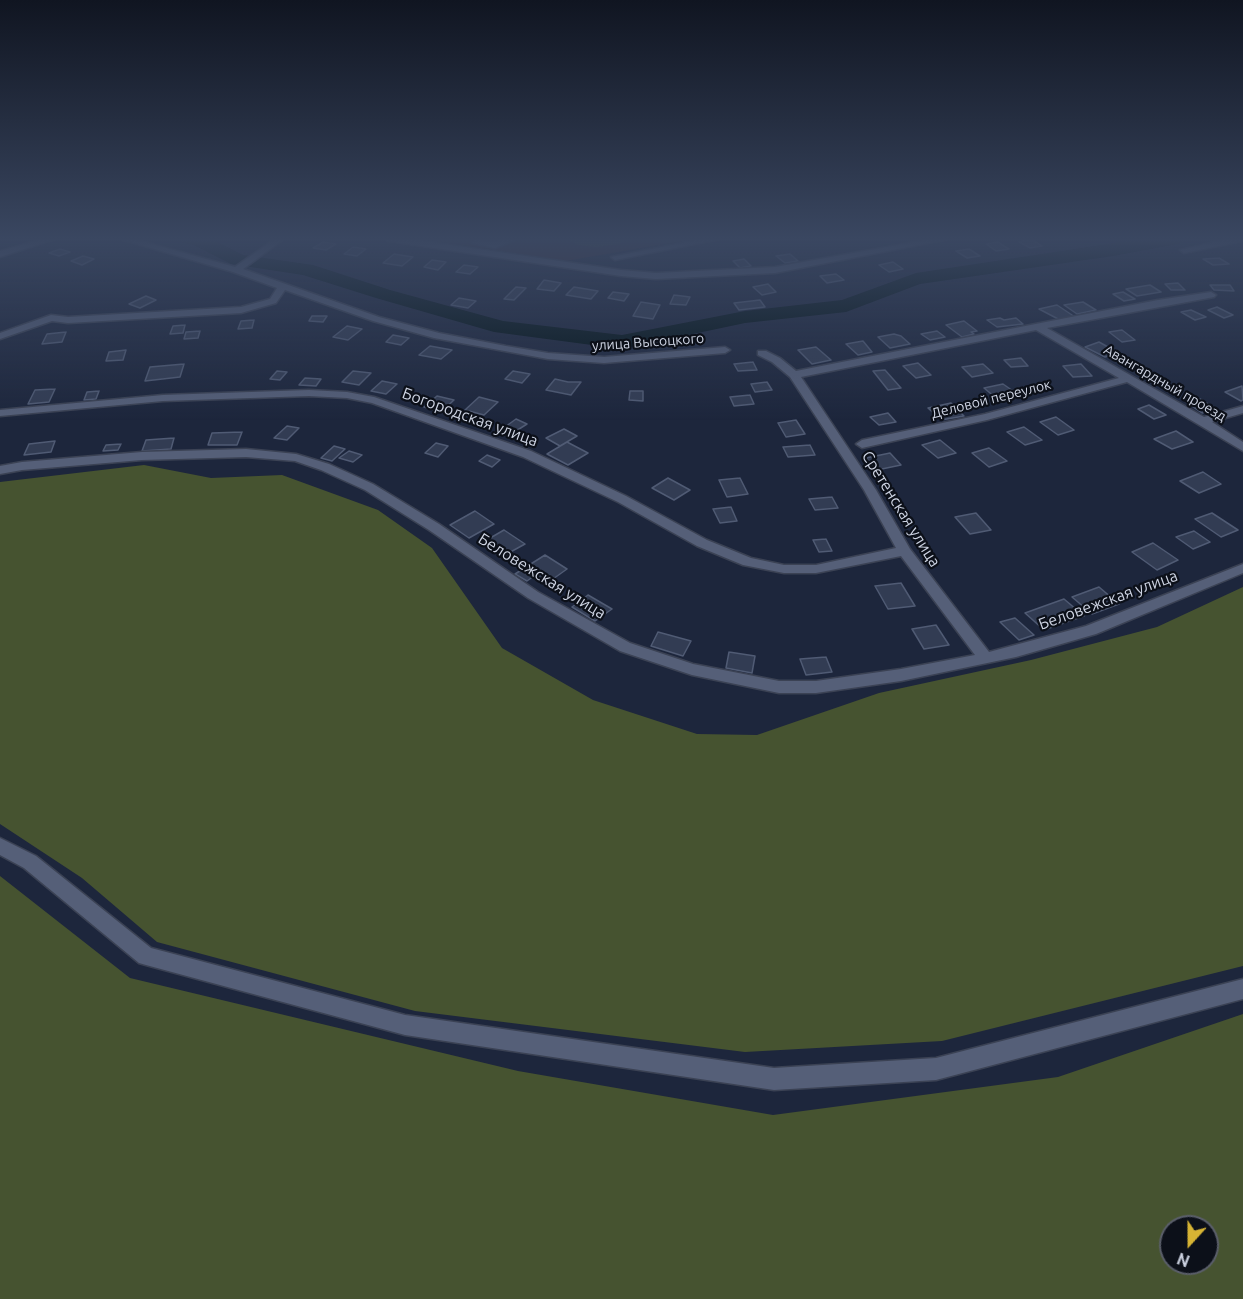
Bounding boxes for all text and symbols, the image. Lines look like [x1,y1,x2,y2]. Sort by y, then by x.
street label: улица Высоцкого [591,330,705,354]
street label: Авангардный проезд [1101,341,1229,425]
street label: Деловой переулок [929,376,1053,422]
street label: Богородская улица [399,384,541,450]
street label: Сретенская улица [858,447,944,571]
street label: Беловежская улица [475,529,609,623]
street label: Беловежская улица [1036,566,1180,634]
north arrow [1159,1215,1219,1275]
text: N [1174,1249,1192,1270]

